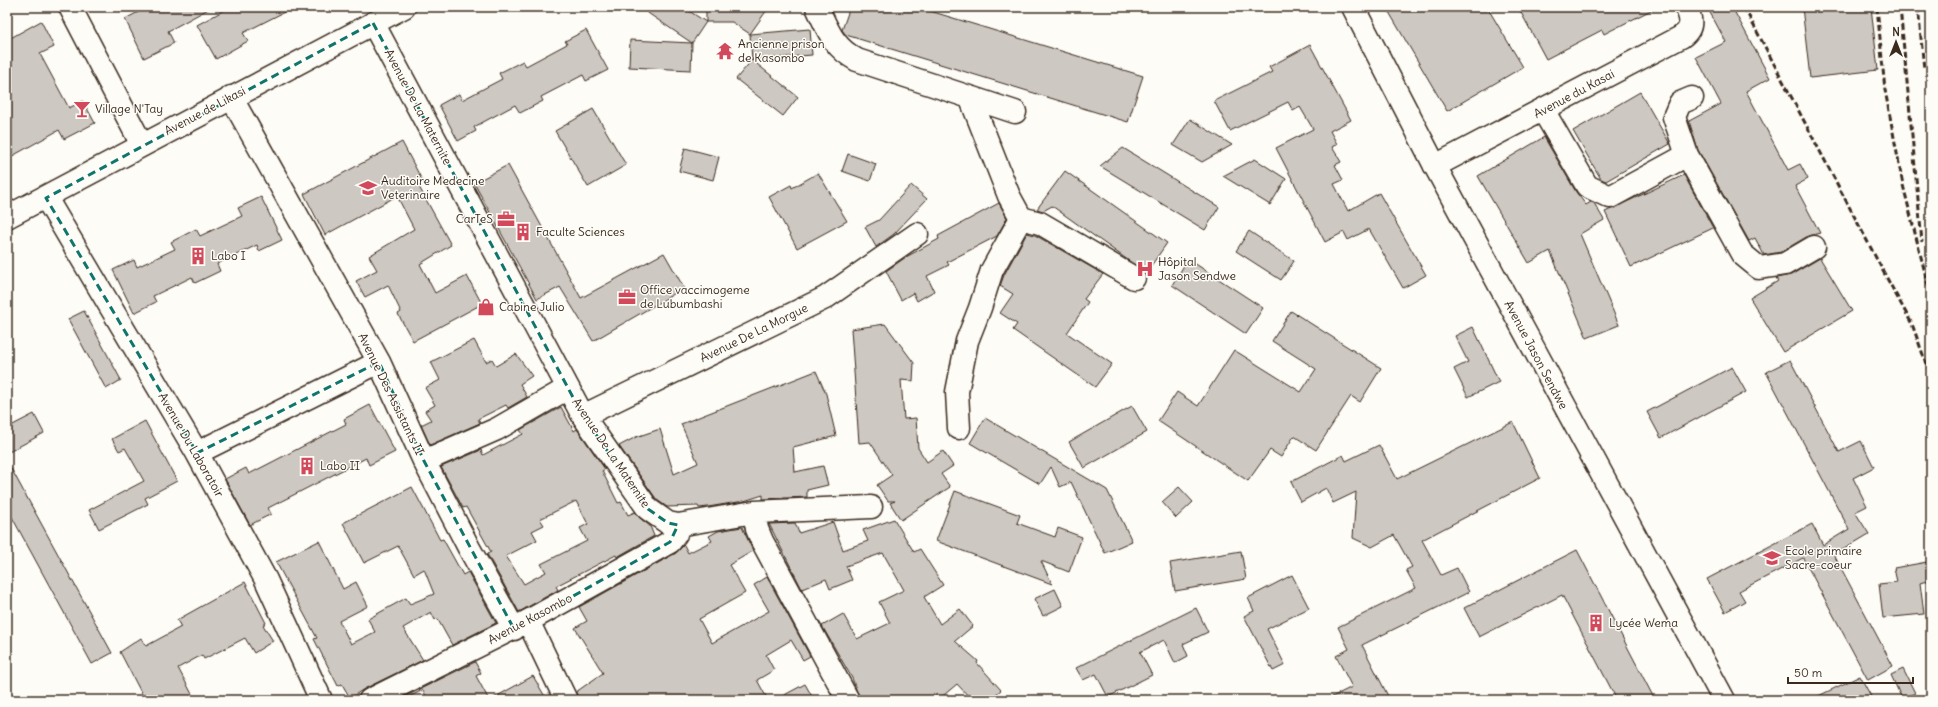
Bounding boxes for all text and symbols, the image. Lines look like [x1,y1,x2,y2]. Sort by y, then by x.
north arrow [1876,22,1916,62]
text: N [1892,25,1900,39]
place label: Ancienne prison de Kasombo [738,36,825,65]
temple icon: Ancienne prison de Kasombo [715,41,735,61]
street label: Avenue De La Maternite [382,46,455,167]
street label: Avenue du Kasai [1531,66,1617,121]
street label: Avenue de Likasi [162,83,248,138]
bar icon: Village N'Tay [72,99,92,119]
place label: Village N'Tay [95,101,163,116]
place label: Auditoire Medecine Veterinaire [381,173,485,202]
school or university icon: Auditoire Medecine Veterinaire [358,178,378,198]
office icon: CarTeS [496,209,516,229]
place label: CarTeS [456,211,493,226]
building icon: Faculte Sciences [513,222,533,242]
place label: Faculte Sciences [536,224,625,239]
building icon: Labo I [188,246,208,266]
place label: Labo I [211,248,246,263]
place label: Hôpital Jason Sendwe [1158,254,1236,283]
hospital icon: Hôpital Jason Sendwe [1135,259,1155,279]
place label: Office vaccimogeme de Lubumbashi [640,282,750,311]
office icon: Office vaccimogeme de Lubumbashi [617,287,637,307]
shop icon: Cabine Julio [476,297,496,317]
street label: Avenue Jason Sendwe [1501,298,1571,412]
place label: Cabine Julio [499,299,565,314]
street label: Avenue De La Morgue [697,300,810,365]
street label: Avenue Des Assistants II [355,330,427,457]
street label: Avenue Du Laboratoir [155,390,228,500]
street label: Avenue De La Maternite [569,395,654,510]
building icon: Labo II [297,456,317,476]
place label: Labo II [320,458,360,473]
place label: Ecole primaire Sacre-coeur [1785,543,1862,572]
school or university icon: Ecole primaire Sacre-coeur [1762,548,1782,568]
street label: Avenue Kasombo [485,590,575,647]
building icon: Lycée Wema [1586,613,1606,633]
place label: Lycée Wema [1609,615,1678,630]
scale bar [1788,659,1913,685]
text: 50 m [1794,665,1823,680]

